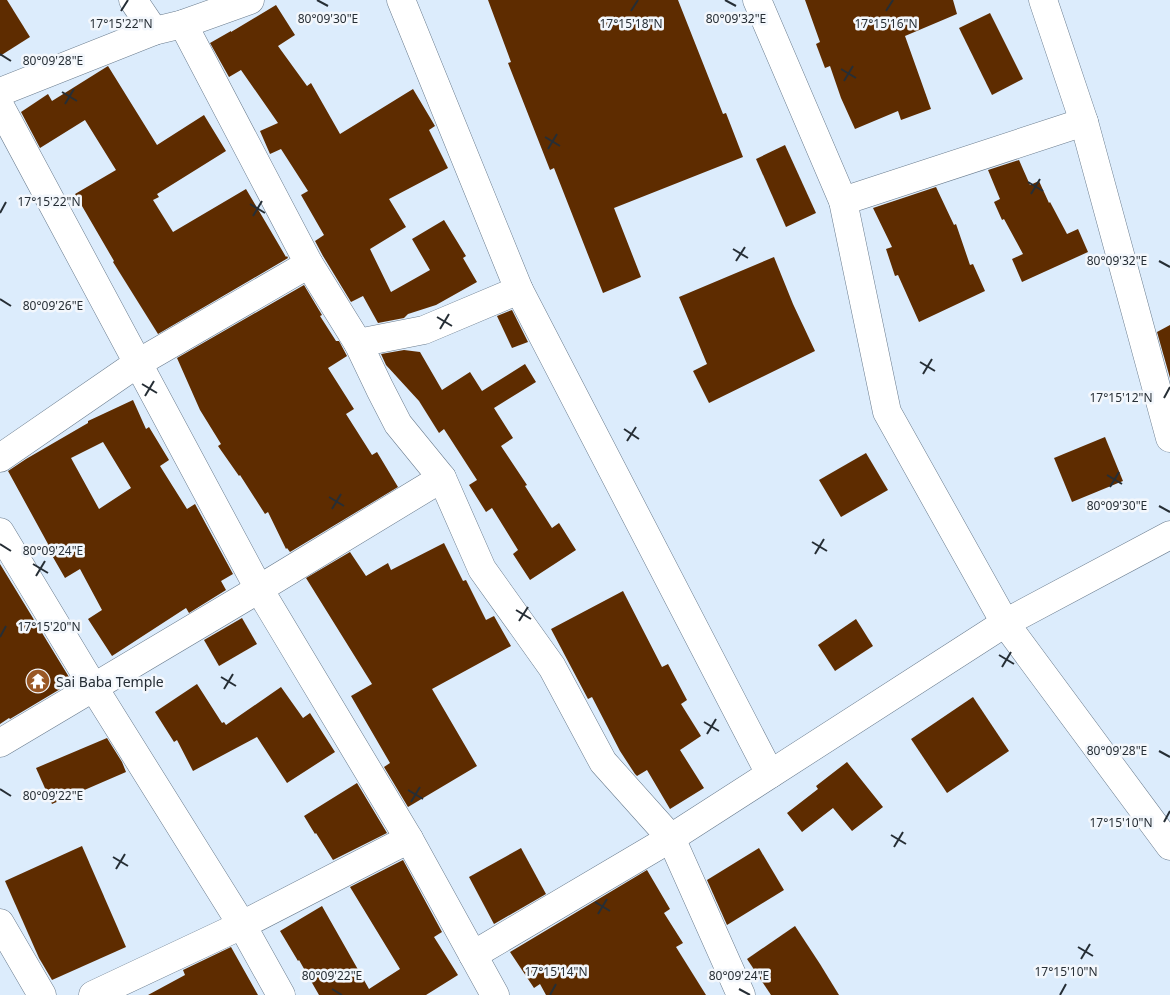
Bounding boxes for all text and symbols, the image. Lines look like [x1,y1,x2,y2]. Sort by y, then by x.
text: 80°09'30"E [298,10,358,27]
text: 80°09'32"E [706,10,766,27]
text: 17°15'22"N [89,15,153,32]
text: 17°15'18"N [599,15,663,32]
text: 17°15'16"N [854,15,918,32]
text: 80°09'28"E [23,52,83,69]
text: 17°15'22"N [17,193,81,210]
text: 80°09'32"E [1087,252,1147,269]
text: 80°09'26"E [23,297,83,314]
text: 17°15'12"N [1089,389,1153,406]
text: 80°09'30"E [1087,497,1147,514]
text: 80°09'24"E [23,542,83,559]
text: 17°15'20"N [17,618,81,635]
temple icon: Sai Baba Temple [25,668,51,694]
place label: Sai Baba Temple [56,672,164,691]
text: 80°09'28"E [1087,742,1147,759]
text: 80°09'22"E [23,787,83,804]
text: 17°15'10"N [1089,814,1153,831]
text: 17°15'14"N [524,963,588,980]
text: 17°15'10"N [1034,963,1098,980]
text: 80°09'22"E [302,967,362,984]
text: 80°09'24"E [709,967,769,984]

